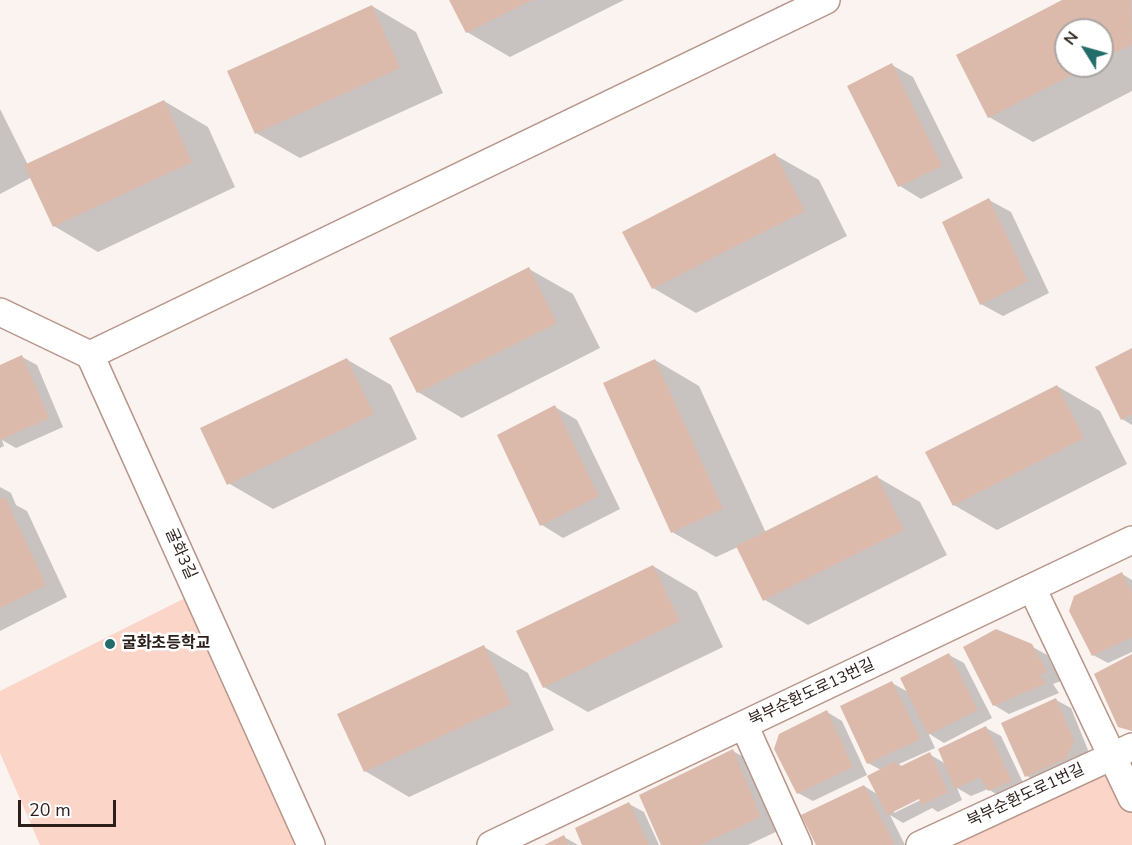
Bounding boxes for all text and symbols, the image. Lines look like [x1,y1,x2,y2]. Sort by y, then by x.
north arrow [1054,18,1114,78]
text: N [1059,27,1084,50]
street label: 굴화3길 [160,526,200,582]
place label: 굴화초등학교 [122,634,210,654]
marker: 굴화초등학교 [103,637,117,651]
street label: 북부순환도로13번길 [746,655,878,731]
street label: 북부순환도로1번길 [964,760,1088,832]
scale bar [21,788,118,826]
text: 20 m [29,798,71,822]

